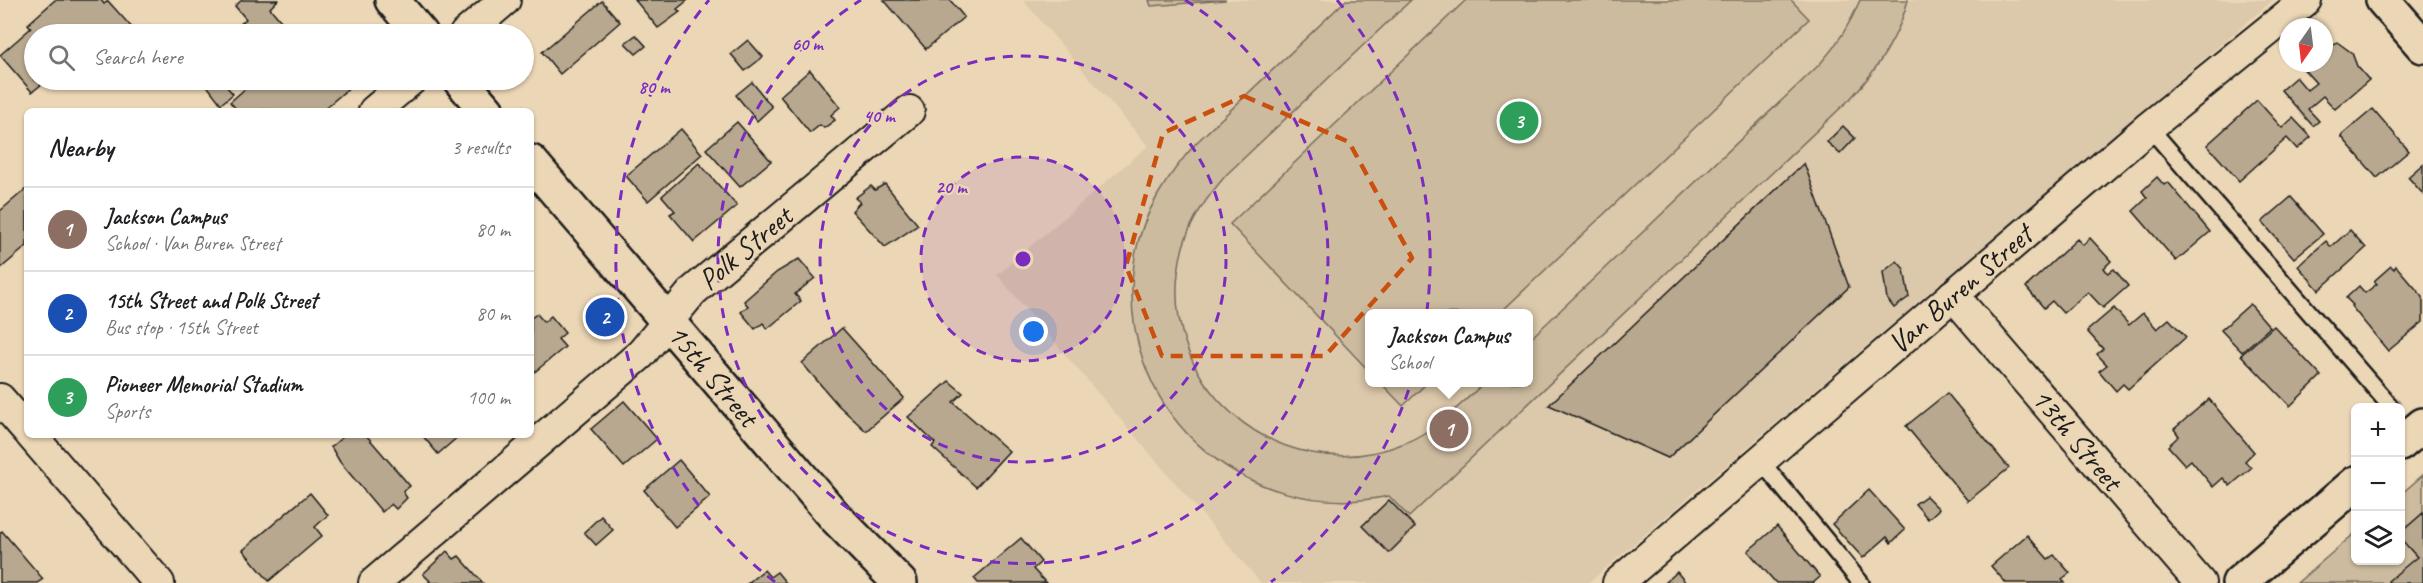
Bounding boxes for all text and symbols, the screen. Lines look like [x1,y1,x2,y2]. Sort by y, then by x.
north arrow [2279,18,2333,72]
search box [24,24,534,90]
text: 60 m [791,33,824,55]
icon: search [45,41,78,74]
text: Search here [93,43,183,71]
text: 80 m [639,76,671,98]
pin: 3 [1500,98,1538,144]
text: 40 m [864,105,896,127]
text: Nearby [48,131,113,164]
text: 3 results [451,135,510,160]
text: 20 m [936,176,968,198]
street label: Polk Street [690,196,802,298]
text: Jackson Campus [105,203,226,231]
street label: Van Buren Street [1880,213,2043,362]
text: 1 [63,217,72,242]
text: 80 m [476,217,510,242]
text: School · Van Buren Street [105,231,281,256]
centre of rings [1013,249,1033,269]
text: 15th Street and Polk Street [105,287,317,315]
pin: 2 [586,294,624,340]
text: 2 [63,301,72,326]
text: 80 m [476,301,510,326]
popup [1365,309,1533,387]
text: Bus stop · 15th Street [105,315,258,340]
street label: 15th Street [659,316,769,436]
your location [1019,317,1048,346]
text: Jackson Campus [1388,322,1510,350]
text: School [1388,350,1431,375]
text: Pioneer Memorial Stadium [105,371,302,399]
street label: 13th Street [2023,380,2133,500]
text: 3 [63,385,72,410]
text: 100 m [467,385,510,410]
text: Sports [105,399,150,424]
map controls [2351,403,2405,565]
button: + [2351,403,2405,457]
pin: 1 [1430,406,1468,452]
button: − [2351,457,2405,511]
button: layers [2351,511,2405,565]

